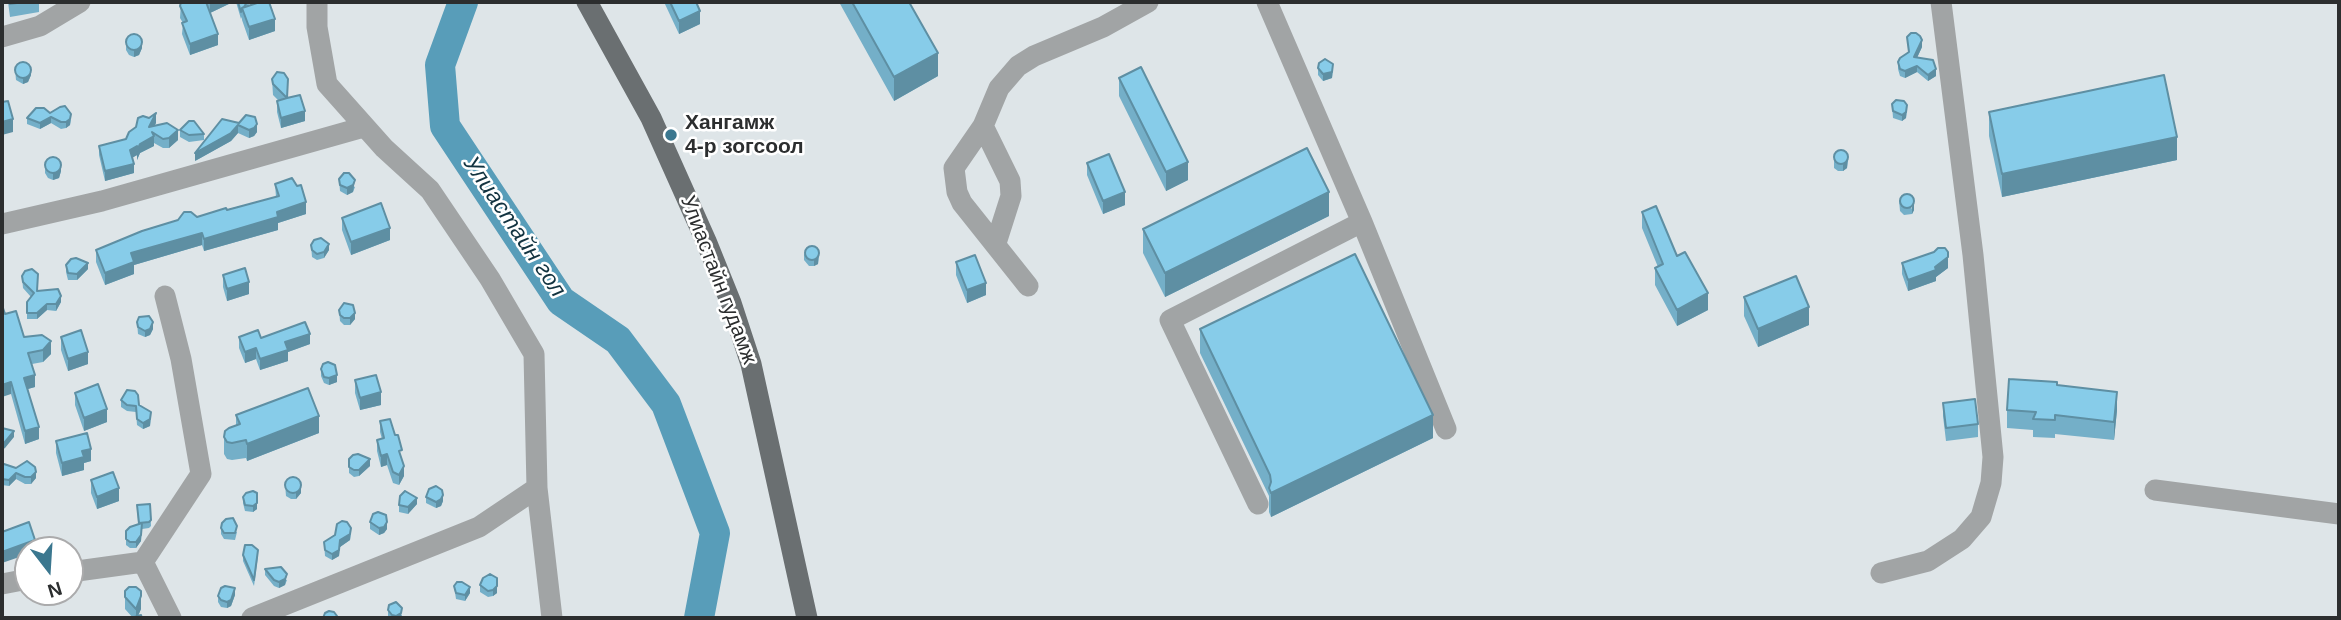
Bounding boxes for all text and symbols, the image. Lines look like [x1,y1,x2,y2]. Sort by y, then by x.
place label: Хангамж 4-р зогсоол [685,110,804,160]
marker: Хангамж 4-р зогсоол [663,127,679,143]
water label: Улиастайн гол [457,151,571,303]
street label: Улиастайн гудамж [674,192,762,368]
north arrow [14,536,84,606]
text: N [45,578,64,602]

